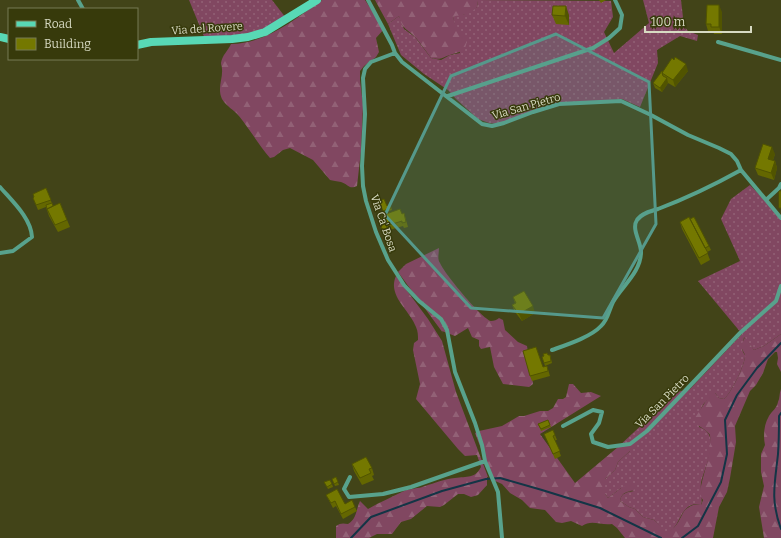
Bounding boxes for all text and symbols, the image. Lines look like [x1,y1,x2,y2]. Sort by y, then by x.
legend [8,8,138,60]
scale bar [645,8,751,34]
text: 100 m [651,15,686,29]
text: Road [44,17,72,31]
street label: Via del Rovere [171,20,243,37]
text: Building [44,37,91,51]
street label: Via San Pietro [490,90,562,122]
street label: Via Ca' Bosa [368,193,399,254]
street label: Via San Pietro [633,372,692,431]

